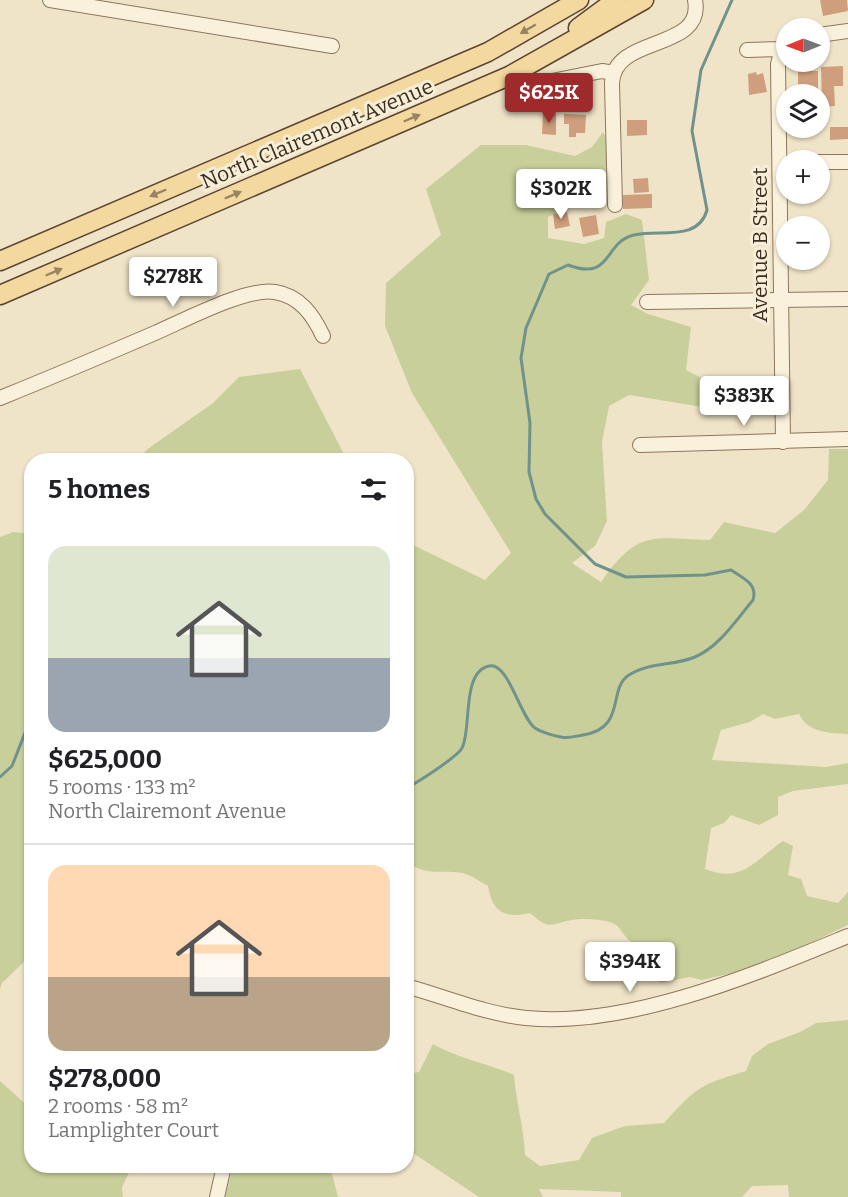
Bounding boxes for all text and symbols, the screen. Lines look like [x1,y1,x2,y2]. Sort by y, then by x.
north arrow [776,18,830,72]
map controls [776,18,830,270]
one-way arrow [519,24,536,34]
street label: North Clairemont Avenue [197,73,437,195]
pin: $625K [507,73,591,124]
text: $625K [519,80,579,104]
button: layers [776,84,830,138]
one-way arrow [404,113,422,123]
button: + [776,150,830,204]
street label: Avenue B Street [747,167,773,323]
pin: $302K [519,169,603,220]
text: $302K [530,176,592,200]
one-way arrow [150,189,167,198]
one-way arrow [224,190,242,199]
button: − [776,216,830,270]
pin: $278K [131,257,215,308]
text: $278K [143,264,203,288]
one-way arrow [45,267,62,276]
pin: $383K [702,376,786,427]
text: $383K [714,383,774,407]
icon: filters [357,473,390,506]
text: 5 homes [48,474,150,505]
icon: home [165,585,273,693]
text: $625,000 [48,744,162,775]
text: 5 rooms · 133 m² [48,775,196,799]
text: North Clairemont Avenue [48,799,286,823]
icon: home [165,904,273,1012]
pin: $394K [588,942,672,993]
text: $394K [599,949,661,973]
text: $278,000 [48,1063,161,1094]
text: 2 rooms · 58 m² [48,1094,188,1118]
text: Lamplighter Court [48,1118,219,1142]

